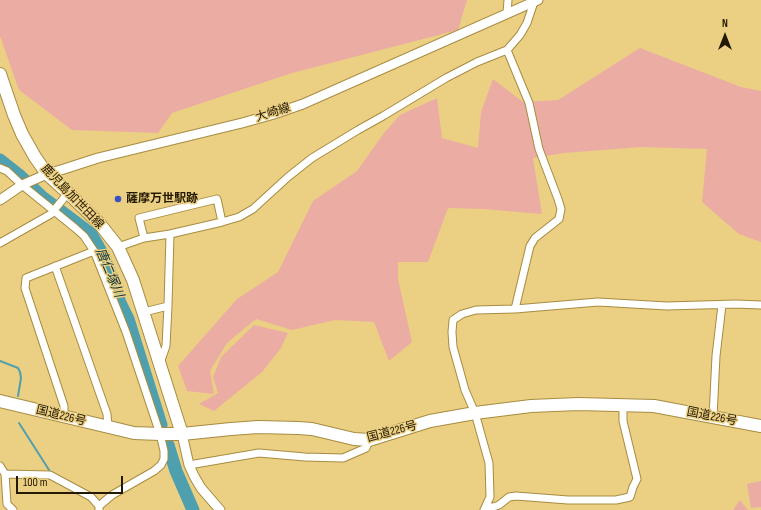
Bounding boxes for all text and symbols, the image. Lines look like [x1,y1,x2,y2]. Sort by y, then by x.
north arrow [705,16,745,56]
text: N [722,17,728,30]
street label: 大崎線 [254,101,292,125]
street label: 鹿児島加世田線 [38,162,106,232]
place label: 薩摩万世駅跡 [126,192,198,206]
marker: 薩摩万世駅跡 [113,194,123,204]
water label: 唐仁塚川 [92,246,126,300]
street label: 国道226号 [34,403,88,429]
street label: 国道226号 [686,405,738,429]
street label: 国道226号 [365,418,419,446]
scale bar [18,468,125,494]
text: 100 m [23,475,48,490]

